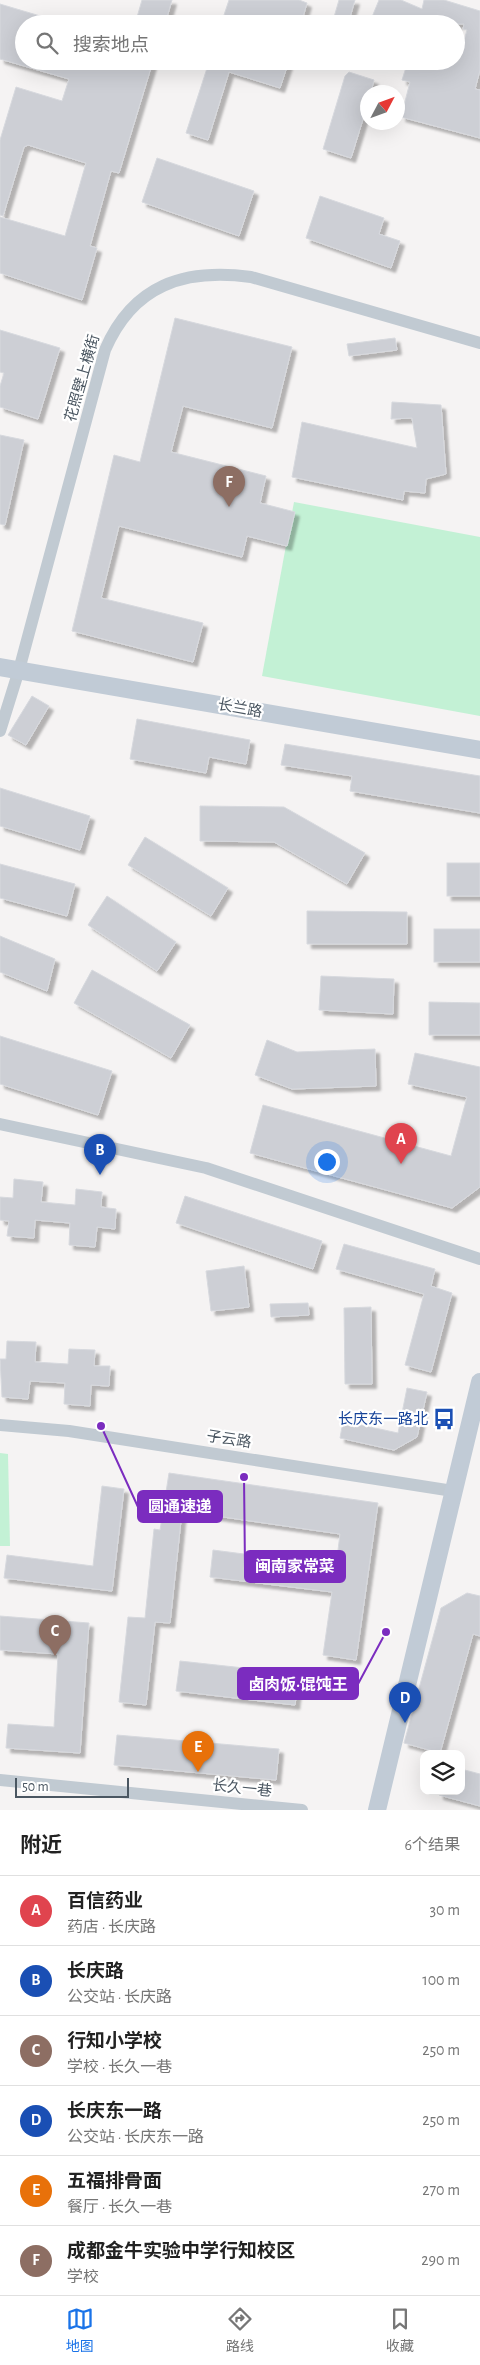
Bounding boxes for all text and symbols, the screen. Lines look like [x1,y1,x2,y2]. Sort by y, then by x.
search box [15,15,465,70]
icon: search [33,29,61,57]
text: 搜索地点 [73,36,149,55]
north arrow [360,85,405,130]
street label: 花照壁上横街 [62,333,102,423]
pin: F [213,466,245,507]
street label: 长兰路 [216,696,264,720]
pin: A [385,1123,417,1164]
pin: B [84,1134,116,1175]
your location [314,1149,340,1175]
bus stop icon: 长庆东一路北 [431,1406,457,1432]
place label: 长庆东一路北 [338,1410,428,1427]
street label: 子云路 [206,1428,252,1450]
callout: 圆通速递 [138,1491,222,1522]
text: 圆通速递 [148,1498,212,1515]
callout: 闽南家常菜 [245,1551,345,1582]
text: 闽南家常菜 [255,1558,335,1575]
pin: C [39,1615,71,1656]
callout: 卤肉饭·馄饨王 [238,1668,358,1699]
text: 卤肉饭·馄饨王 [248,1676,348,1693]
pin: D [389,1682,421,1723]
pin: E [182,1731,214,1772]
map controls [420,1750,465,1795]
button: layers [420,1750,465,1795]
scale bar [15,1775,129,1798]
street label: 长久一巷 [211,1777,273,1799]
text: 50 m [22,1780,49,1794]
text: 附近 [20,1835,62,1856]
text: 6个结果 [404,1837,460,1853]
text: 百信药业 [67,1892,143,1911]
text: A [31,1902,41,1918]
text: 30 m [430,1902,460,1918]
text: 药店 · 长庆路 [67,1919,156,1935]
text: 长庆路 [67,1962,124,1981]
text: B [31,1972,41,1988]
text: 100 m [422,1972,460,1988]
text: 公交站 · 长庆路 [67,1989,172,2005]
text: 行知小学校 [67,2032,162,2051]
text: C [32,2042,40,2058]
text: 250 m [422,2042,460,2058]
text: 学校 · 长久一巷 [67,2059,172,2075]
text: 长庆东一路 [67,2102,162,2121]
text: D [31,2112,41,2128]
text: 250 m [422,2112,460,2128]
text: 公交站 · 长庆东一路 [67,2129,204,2145]
text: 五福排骨面 [67,2172,162,2191]
text: E [32,2182,40,2198]
text: 270 m [422,2182,460,2198]
text: 餐厅 · 长久一巷 [67,2199,172,2215]
text: 成都金牛实验中学行知校区 [67,2242,295,2261]
text: F [32,2252,40,2268]
text: 290 m [421,2252,460,2268]
text: 学校 [67,2269,99,2285]
tab: 地图 [66,2305,94,2356]
tab: 路线 [226,2305,254,2356]
tab: 收藏 [386,2305,414,2356]

